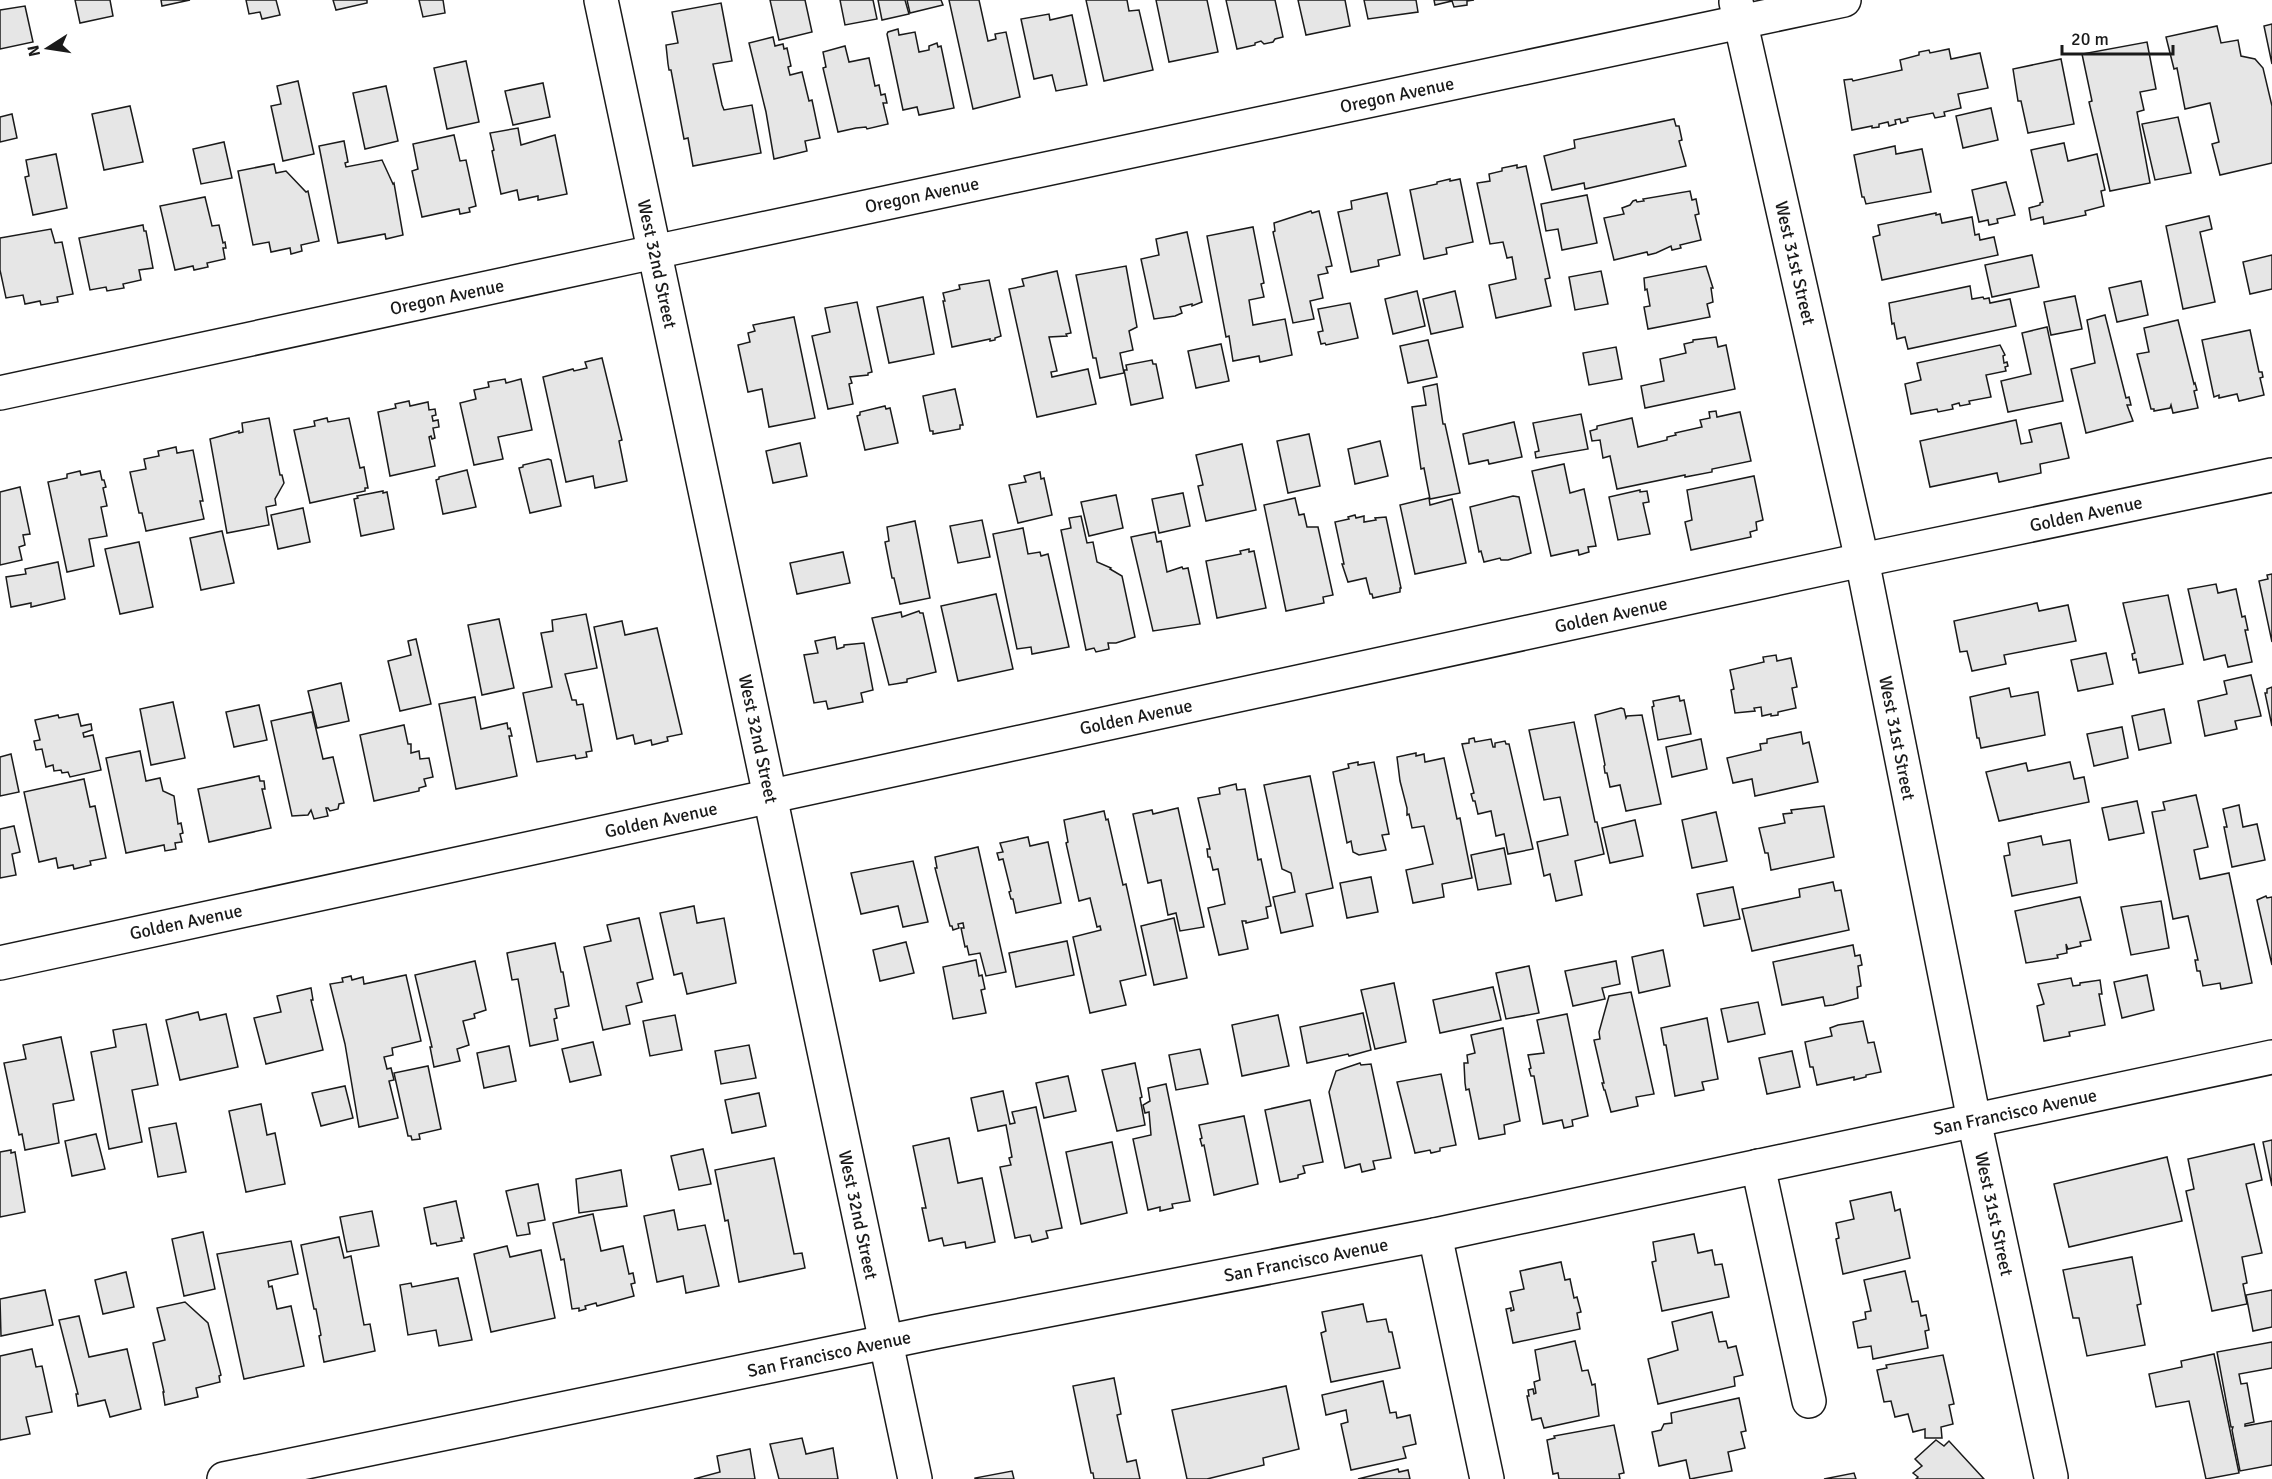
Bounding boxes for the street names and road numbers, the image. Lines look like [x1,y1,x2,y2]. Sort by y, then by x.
street label: Oregon Avenue [1338,72,1456,118]
street label: Oregon Avenue [863,172,981,218]
street label: West 32nd Street [633,197,681,331]
street label: West 31st Street [1770,199,1820,327]
street label: Oregon Avenue [388,274,506,320]
street label: Golden Avenue [2028,491,2144,537]
street label: Golden Avenue [1553,592,1669,638]
street label: West 32nd Street [734,672,782,806]
street label: West 31st Street [1874,674,1920,802]
street label: Golden Avenue [1078,694,1194,740]
street label: Golden Avenue [603,797,719,843]
street label: Golden Avenue [128,899,244,945]
street label: San Francisco Avenue [1931,1084,2099,1140]
street label: West 32nd Street [834,1148,882,1282]
street label: West 31st Street [1970,1150,2018,1278]
street label: San Francisco Avenue [1222,1233,1390,1287]
street label: San Francisco Avenue [745,1326,913,1382]

